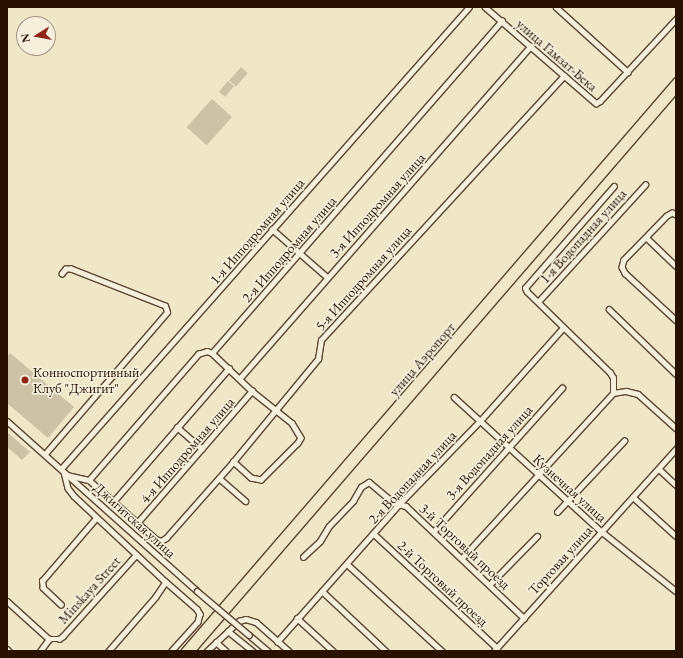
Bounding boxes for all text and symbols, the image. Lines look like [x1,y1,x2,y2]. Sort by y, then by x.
street label: улица Гамзат-Бека [513,15,601,95]
north arrow [16,16,56,56]
text: N [17,32,33,44]
street label: 3-я Ипподромная улица [325,149,429,261]
street label: 1-я Ипподромная улица [206,174,308,288]
street label: 1-я Водопадная улица [536,185,630,287]
street label: 2-я Ипподромная улица [238,192,340,306]
street label: 5-я Ипподромная улица [311,222,415,334]
street label: улица Аэропорт [385,319,459,399]
place label: Конноспортивный Клуб "Джигит" [33,364,139,396]
marker: Конноспортивный Клуб "Джигит" [20,375,30,385]
street label: 4-я Ипподромная улица [136,393,238,507]
street label: 3-я Водопадная улица [442,401,536,503]
street label: 2-я Водопадная улица [364,427,460,527]
street label: Кузнечная улица [530,450,610,526]
street label: Джигитская улица [91,479,179,561]
street label: 3-й Торговый проезд [416,500,514,592]
street label: Торговая улица [525,522,595,598]
street label: 2-й Торговый проезд [394,537,492,629]
street label: Minskaya Street [54,553,124,627]

